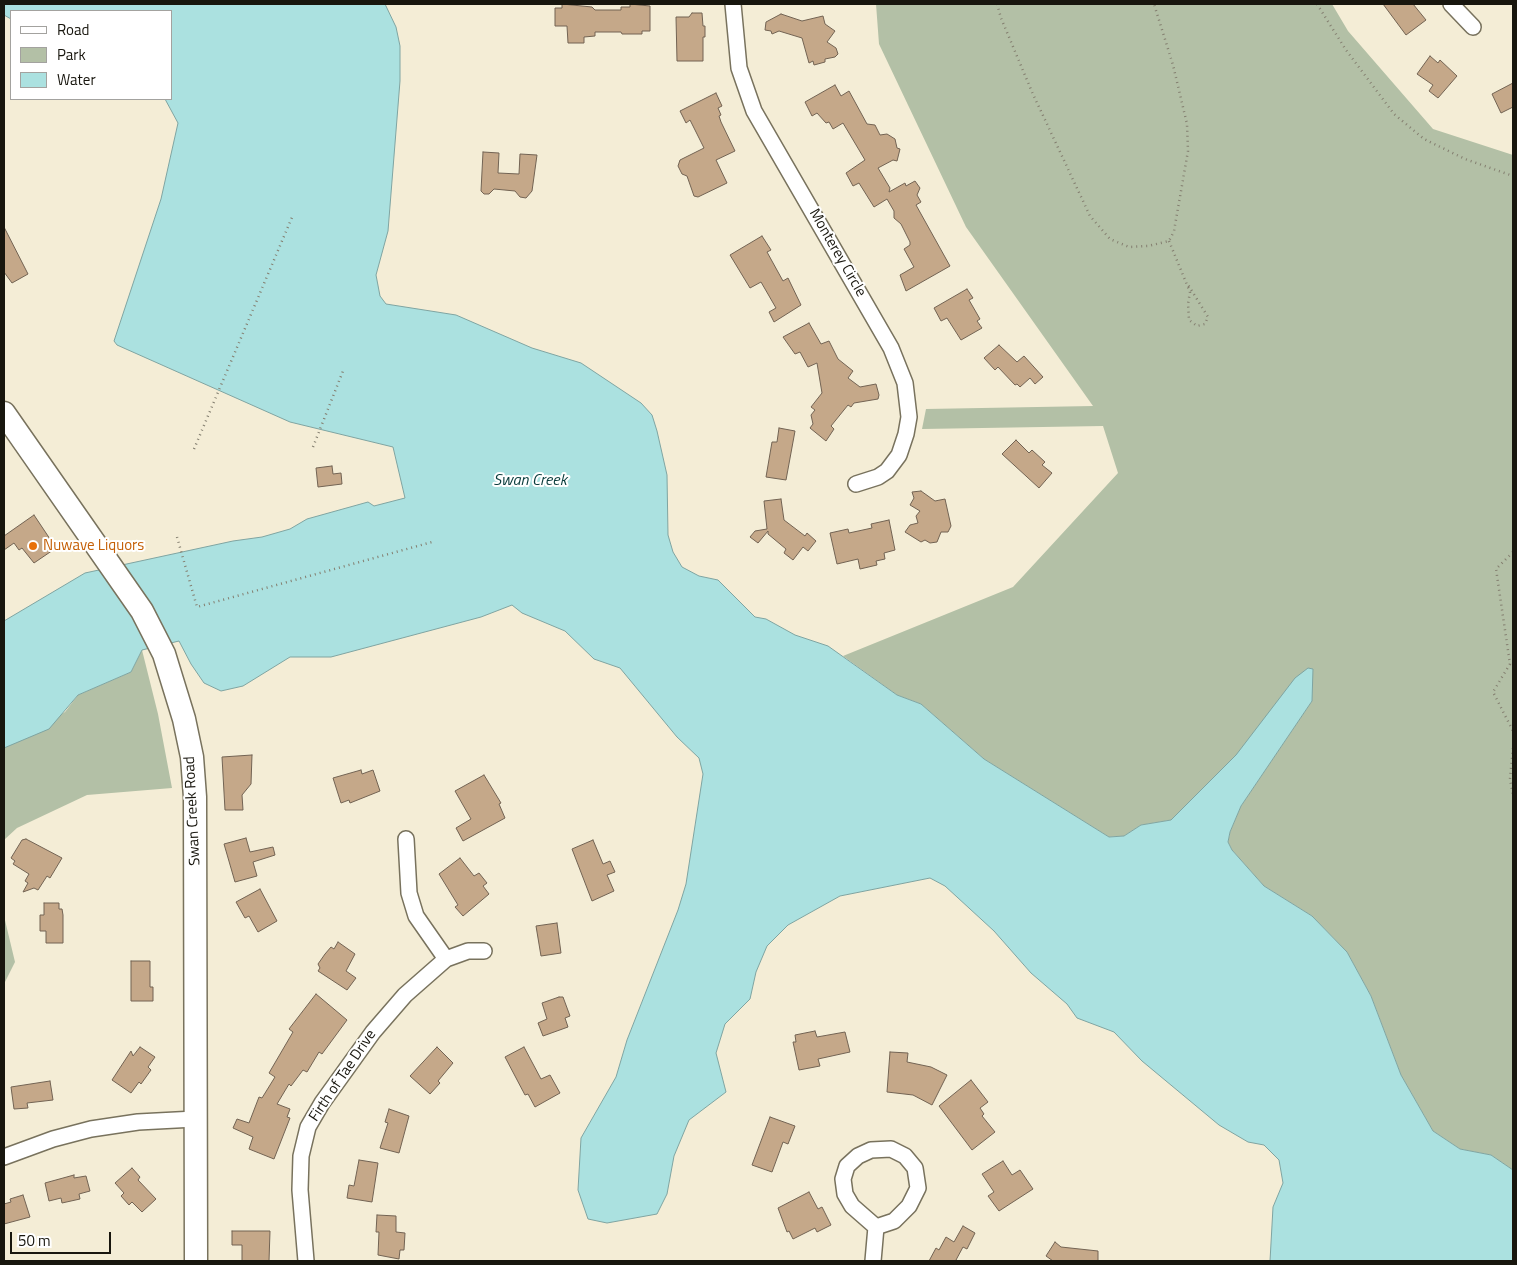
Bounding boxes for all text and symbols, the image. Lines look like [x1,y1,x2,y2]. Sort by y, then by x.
legend [10,10,172,100]
text: Road [57,18,89,41]
text: Park [57,43,86,66]
text: Water [57,68,96,91]
street label: Monterey Circle [805,206,869,300]
water label: Swan Creek [493,471,567,491]
place label: Nuwave Liquors [43,537,144,555]
marker: Nuwave Liquors [27,540,39,552]
street label: Swan Creek Road [181,756,205,866]
street label: Firth of Tae Drive [306,1027,380,1125]
scale bar [12,1222,114,1254]
text: 50 m [18,1229,51,1252]

